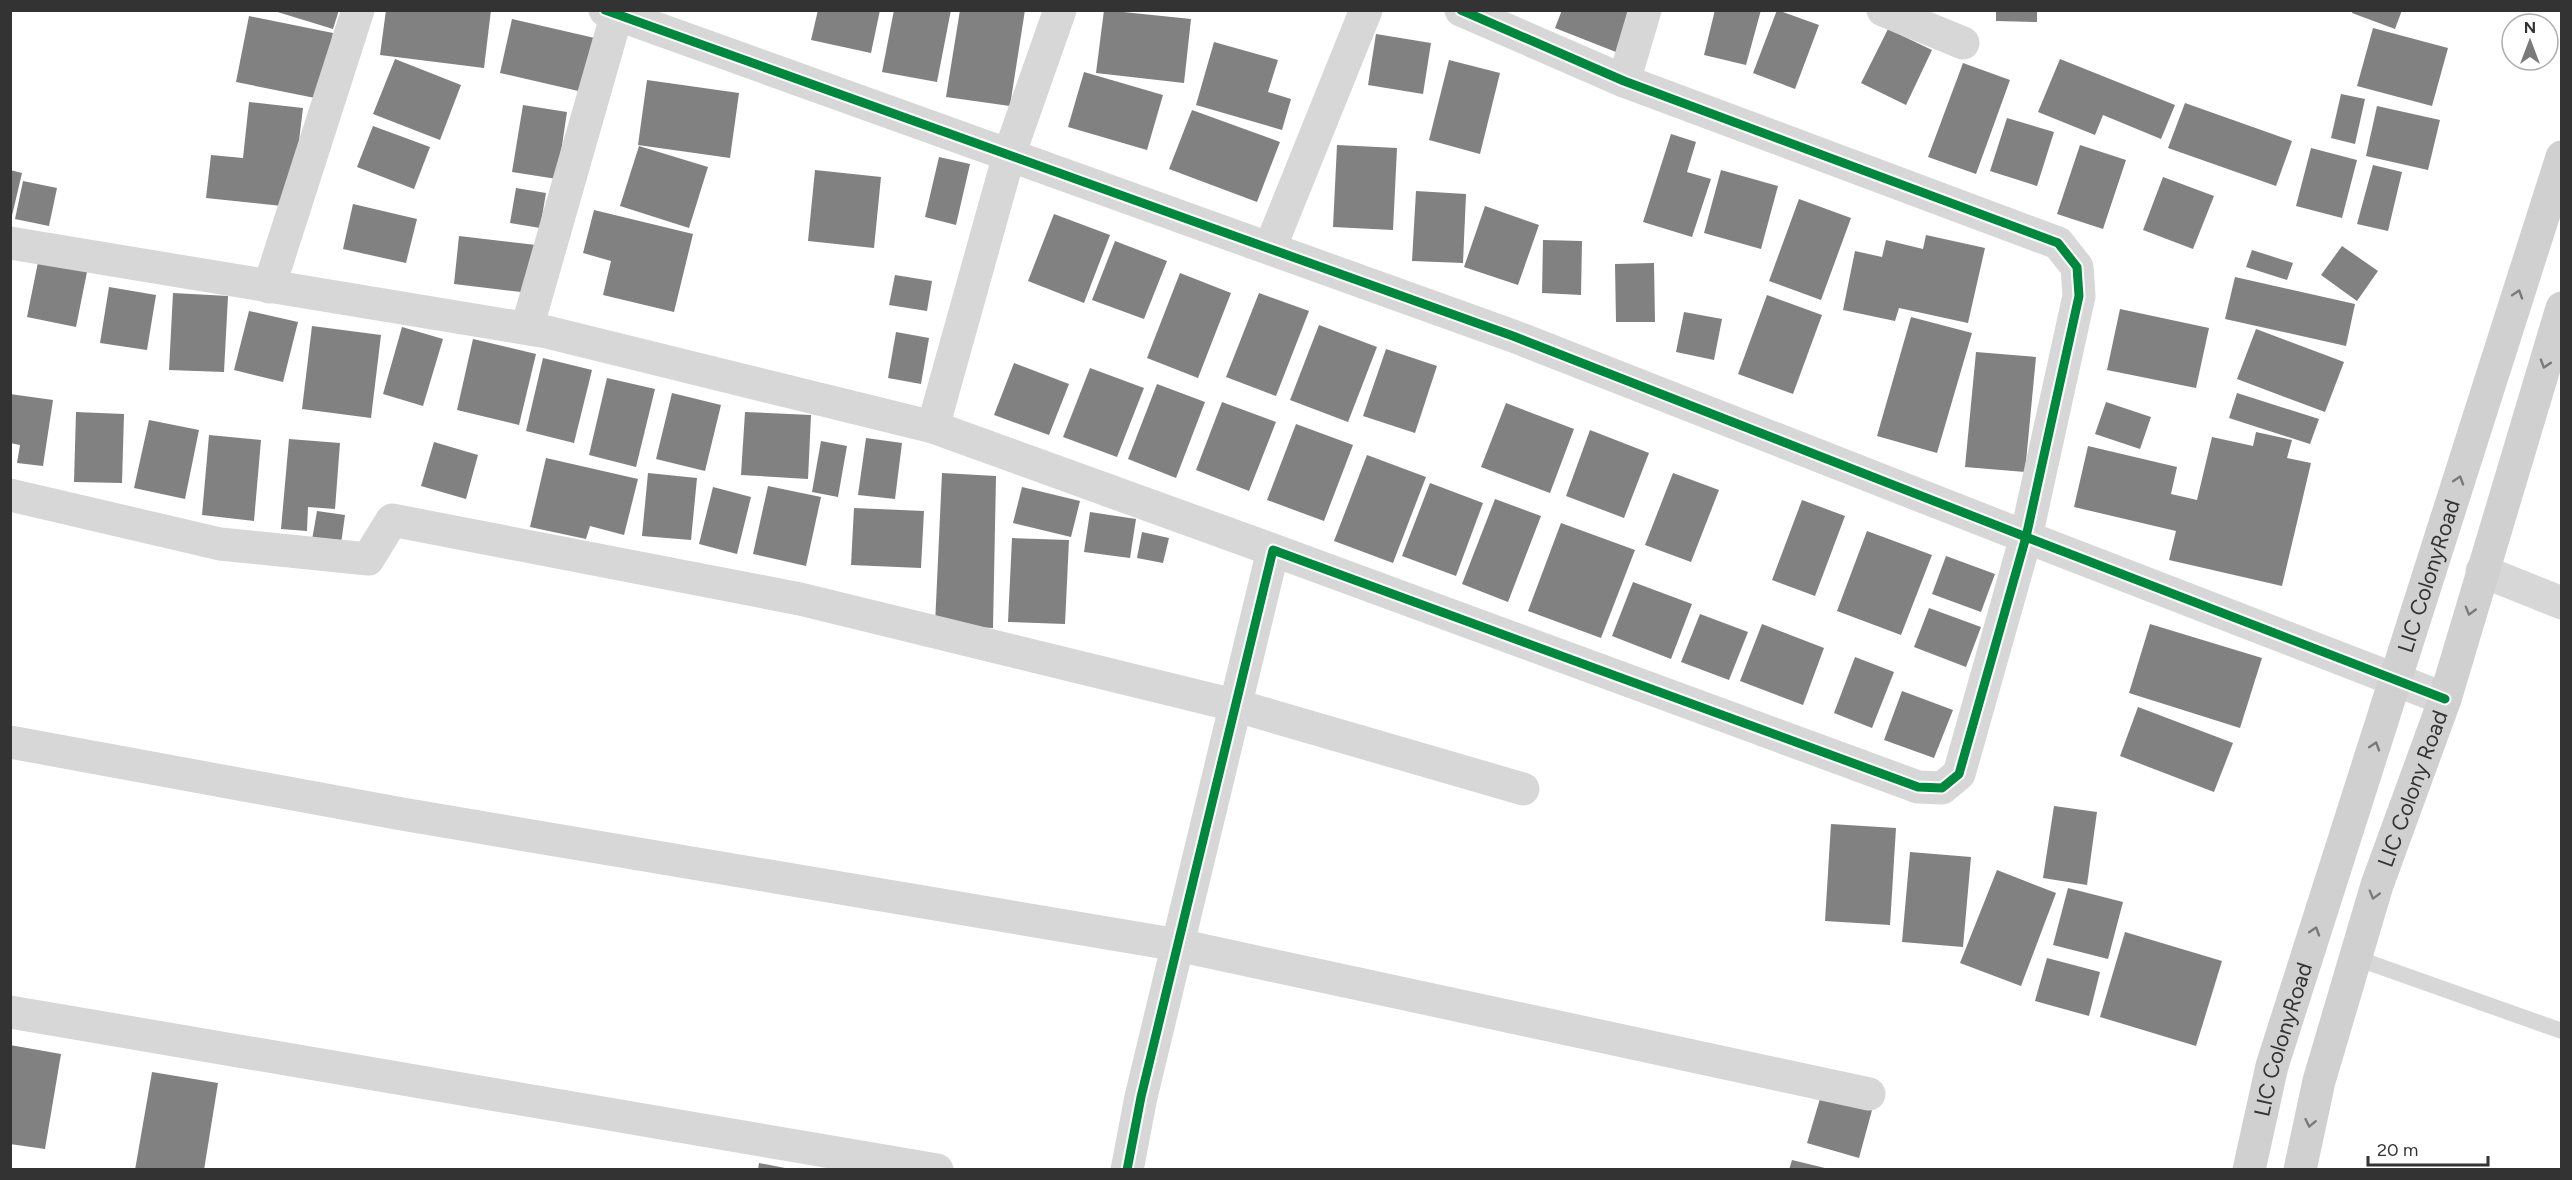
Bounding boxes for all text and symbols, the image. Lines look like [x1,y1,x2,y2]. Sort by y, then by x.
north arrow [2500,12,2560,72]
text: N [2524,18,2536,37]
one-way arrow [2511,289,2523,300]
one-way arrow [2539,358,2552,369]
one-way arrow [2452,475,2464,486]
street label: LIC ColonyRoad [2392,496,2466,656]
one-way arrow [2465,605,2477,616]
street label: LIC Colony Road [2372,707,2454,871]
one-way arrow [2367,741,2380,752]
one-way arrow [2369,889,2381,900]
one-way arrow [2308,926,2320,937]
street label: LIC ColonyRoad [2248,959,2318,1119]
one-way arrow [2304,1117,2317,1127]
scale bar [2368,1129,2488,1167]
text: 20 m [2377,1139,2418,1161]

